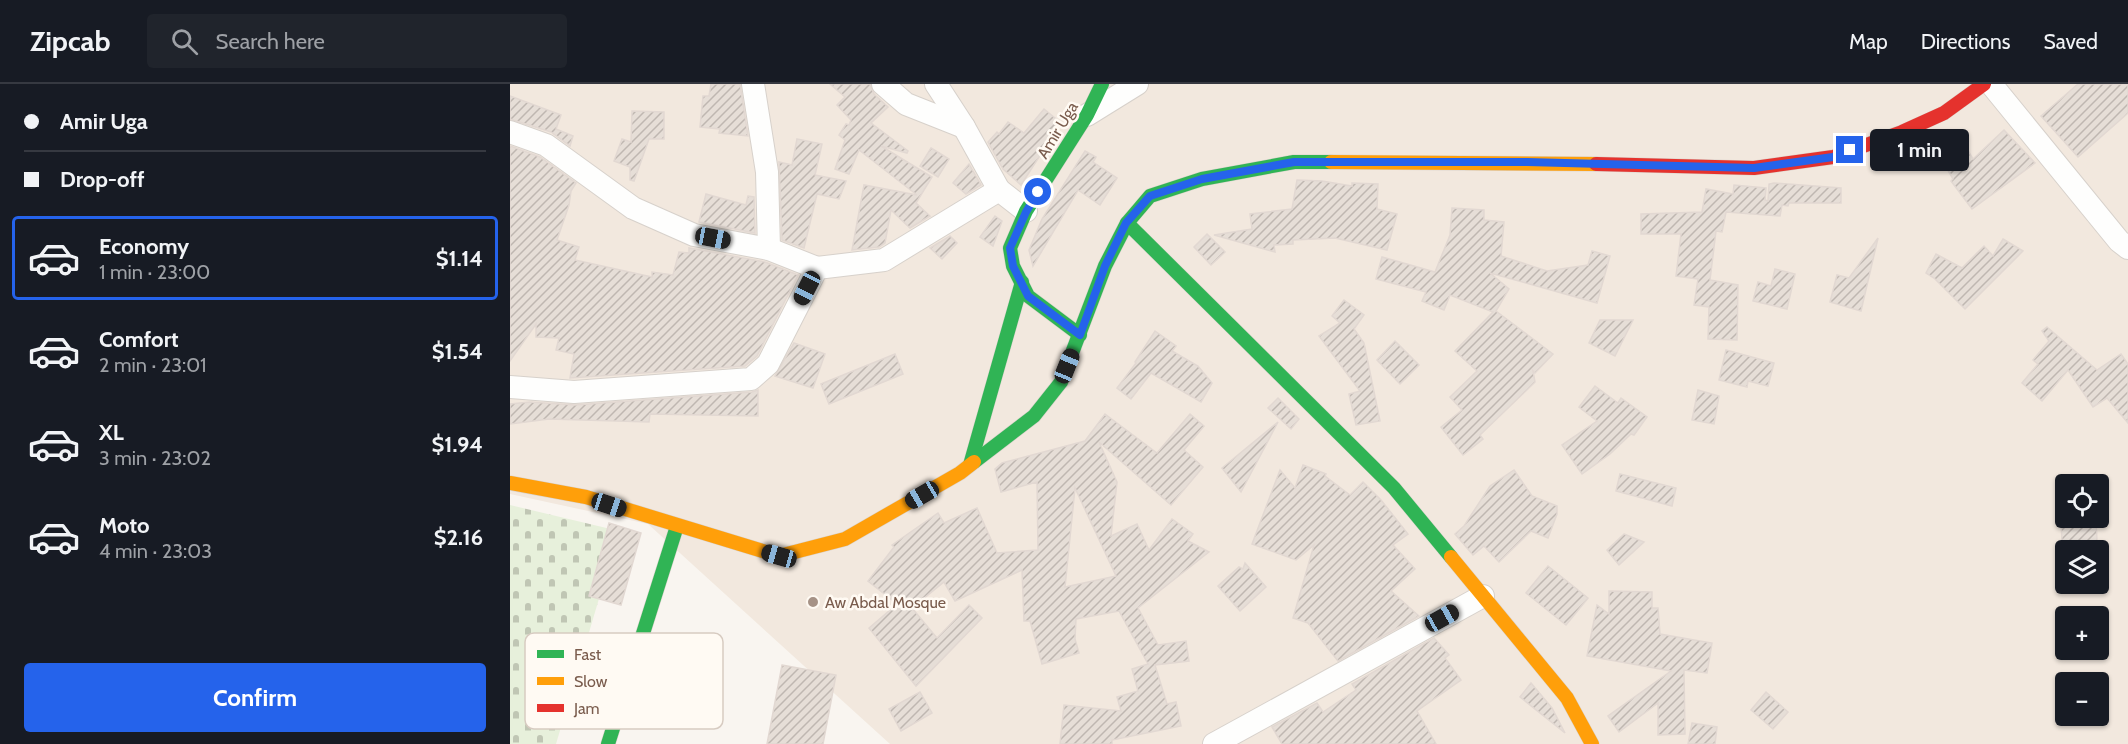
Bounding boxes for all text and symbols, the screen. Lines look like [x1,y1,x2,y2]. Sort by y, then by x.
search box [147,14,567,68]
text: Zipcab [30,24,111,58]
icon: search [168,25,201,58]
text: Search here [216,28,325,55]
text: Map [1849,29,1888,54]
text: Directions [1921,29,2010,54]
text: Saved [2043,29,2098,54]
street label: Amir Uga [1033,98,1082,162]
text: Amir Uga [60,108,148,135]
callout: 1 min [1871,129,1970,171]
route end [1836,136,1863,163]
text: 1 min [1897,138,1942,162]
text: Drop-off [60,166,144,193]
route start [1024,178,1051,205]
car [694,226,732,250]
icon: car [27,231,81,285]
text: Economy [99,233,189,260]
text: $1.14 [436,245,483,272]
text: 1 min · 23:00 [99,260,210,284]
car [791,268,823,308]
icon: car [27,324,81,378]
text: Comfort [99,326,178,353]
text: $1.54 [432,338,483,365]
car [1052,346,1082,386]
text: 2 min · 23:01 [99,353,207,377]
icon: car [27,417,81,471]
text: XL [99,419,124,446]
text: $1.94 [432,431,483,458]
text: 3 min · 23:02 [99,446,211,470]
map controls [2055,474,2109,726]
button: locate [2055,474,2109,528]
car [902,478,942,512]
car [589,491,629,519]
icon: car [27,510,81,564]
text: Moto [99,512,150,539]
text: $2.16 [434,524,483,551]
text: 4 min · 23:03 [99,539,212,563]
button: layers [2055,540,2109,594]
car [759,542,799,570]
place label: Aw Abdal Mosque [825,593,946,612]
marker: Aw Abdal Mosque [806,595,820,609]
car [1422,601,1462,635]
button: + [2055,606,2109,660]
legend [525,633,723,729]
text: Fast [574,645,602,664]
button: Confirm [24,663,486,732]
text: Slow [574,672,608,691]
button: − [2055,672,2109,726]
text: Jam [573,699,600,718]

